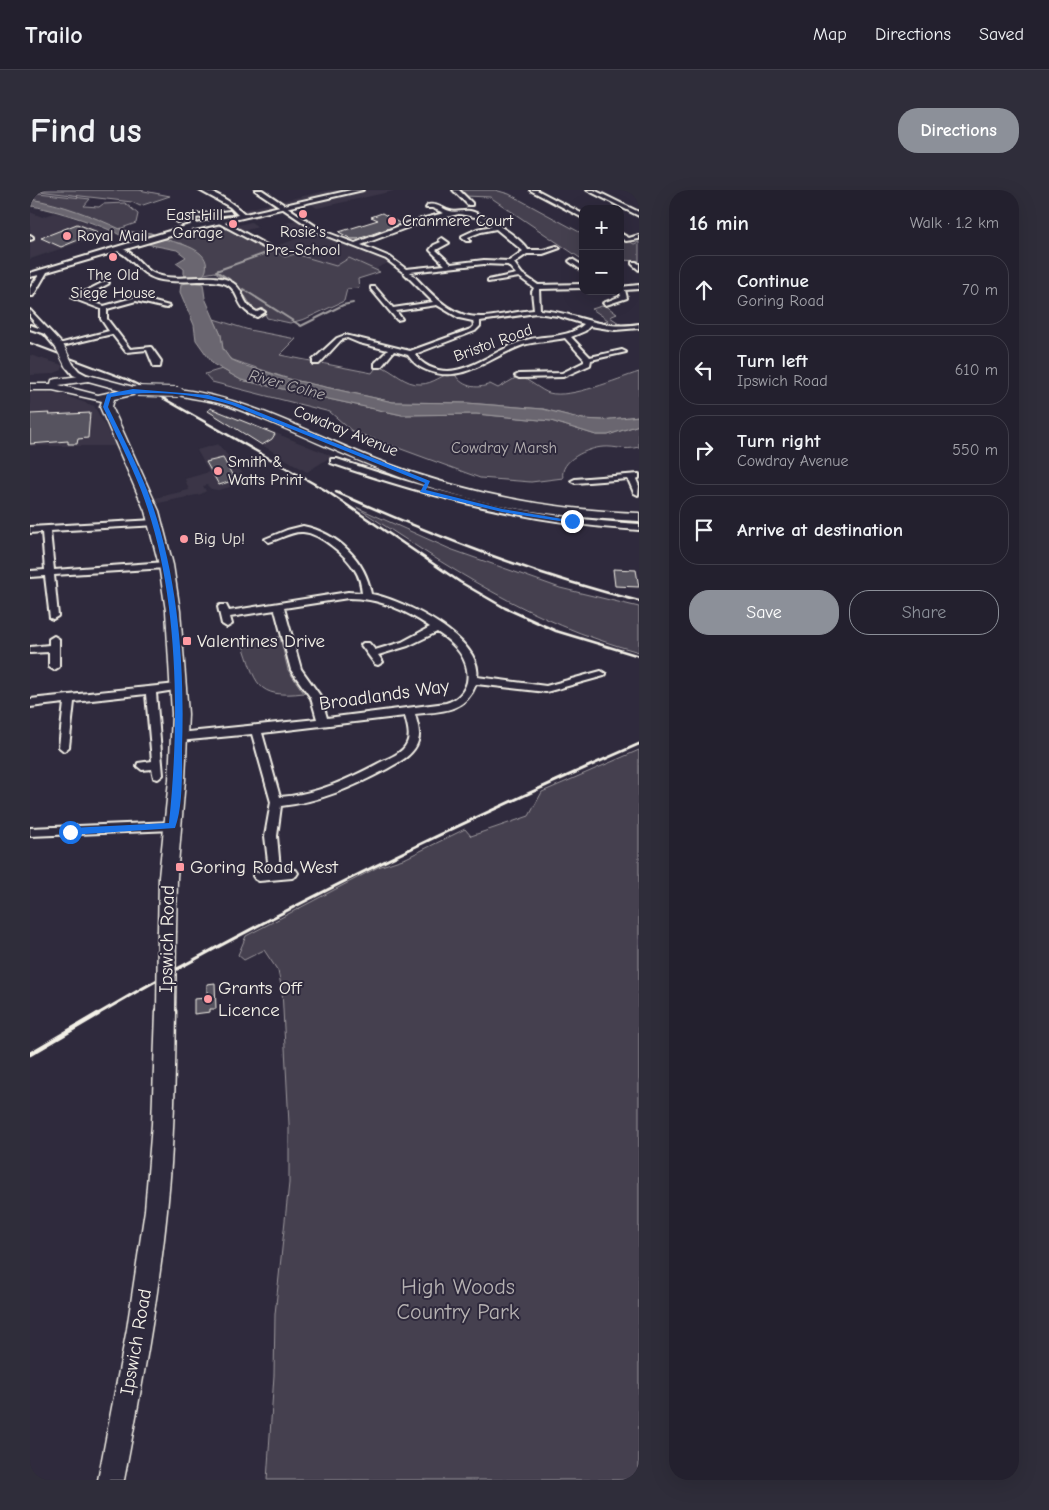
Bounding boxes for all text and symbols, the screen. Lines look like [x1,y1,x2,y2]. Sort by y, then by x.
text: Trailo [25,21,83,49]
text: Map [813,24,847,45]
text: Directions [875,24,951,45]
text: Saved [979,24,1024,45]
button: Directions [898,108,1019,153]
text: Find us [30,110,142,151]
map controls [579,205,624,295]
button: + [579,205,624,250]
place label: East Hill Garage [166,206,223,242]
marker: Rosie's Pre-School [297,208,309,220]
text: 16 min [689,211,749,235]
place label: Cranmere Court [402,212,513,230]
text: Walk · 1.2 km [910,214,999,232]
marker: Cranmere Court [386,215,398,227]
marker: East Hill Garage [227,218,239,230]
place label: Rosie's Pre-School [265,223,341,259]
place label: Royal Mail [77,227,148,245]
marker: Royal Mail [61,230,73,242]
button: − [579,250,624,295]
marker: The Old Siege House [107,251,119,263]
place label: The Old Siege House [70,266,156,302]
text: Continue [737,270,809,292]
icon: ahead [690,276,718,304]
text: 70 m [962,281,998,299]
text: Goring Road [737,292,824,310]
street label: Bristol Road [451,320,535,366]
text: Turn left [737,350,808,372]
icon: left [690,356,718,384]
text: 610 m [955,361,998,379]
water label: River Colne [247,366,327,404]
text: Ipswich Road [737,372,828,390]
street label: Cowdray Avenue [291,402,401,460]
text: Turn right [737,430,821,452]
icon: right [690,436,718,464]
park label: Cowdray Marsh [451,439,557,457]
text: 550 m [952,441,998,459]
text: Cowdray Avenue [737,452,848,470]
place label: Smith & Watts Print [228,453,303,489]
marker: Smith & Watts Print [212,465,224,477]
route end [561,510,584,533]
icon: arrive [690,516,718,544]
text: Arrive at destination [737,519,903,541]
place label: Big Up! [194,530,245,548]
marker: Big Up! [178,533,190,545]
button: Save [689,590,839,635]
button: Share [849,590,999,635]
place label: Valentines Drive [197,630,325,652]
marker: Valentines Drive [181,635,193,647]
street label: Broadlands Way [318,675,451,715]
route start [59,821,82,844]
place label: Goring Road West [190,856,338,878]
marker: Goring Road West [174,861,186,873]
street label: Ipswich Road [155,885,179,993]
place label: Grants Off Licence [218,977,303,1021]
marker: Grants Off Licence [202,993,214,1005]
park label: High Woods Country Park [397,1274,520,1325]
street label: Ipswich Road [116,1287,156,1397]

